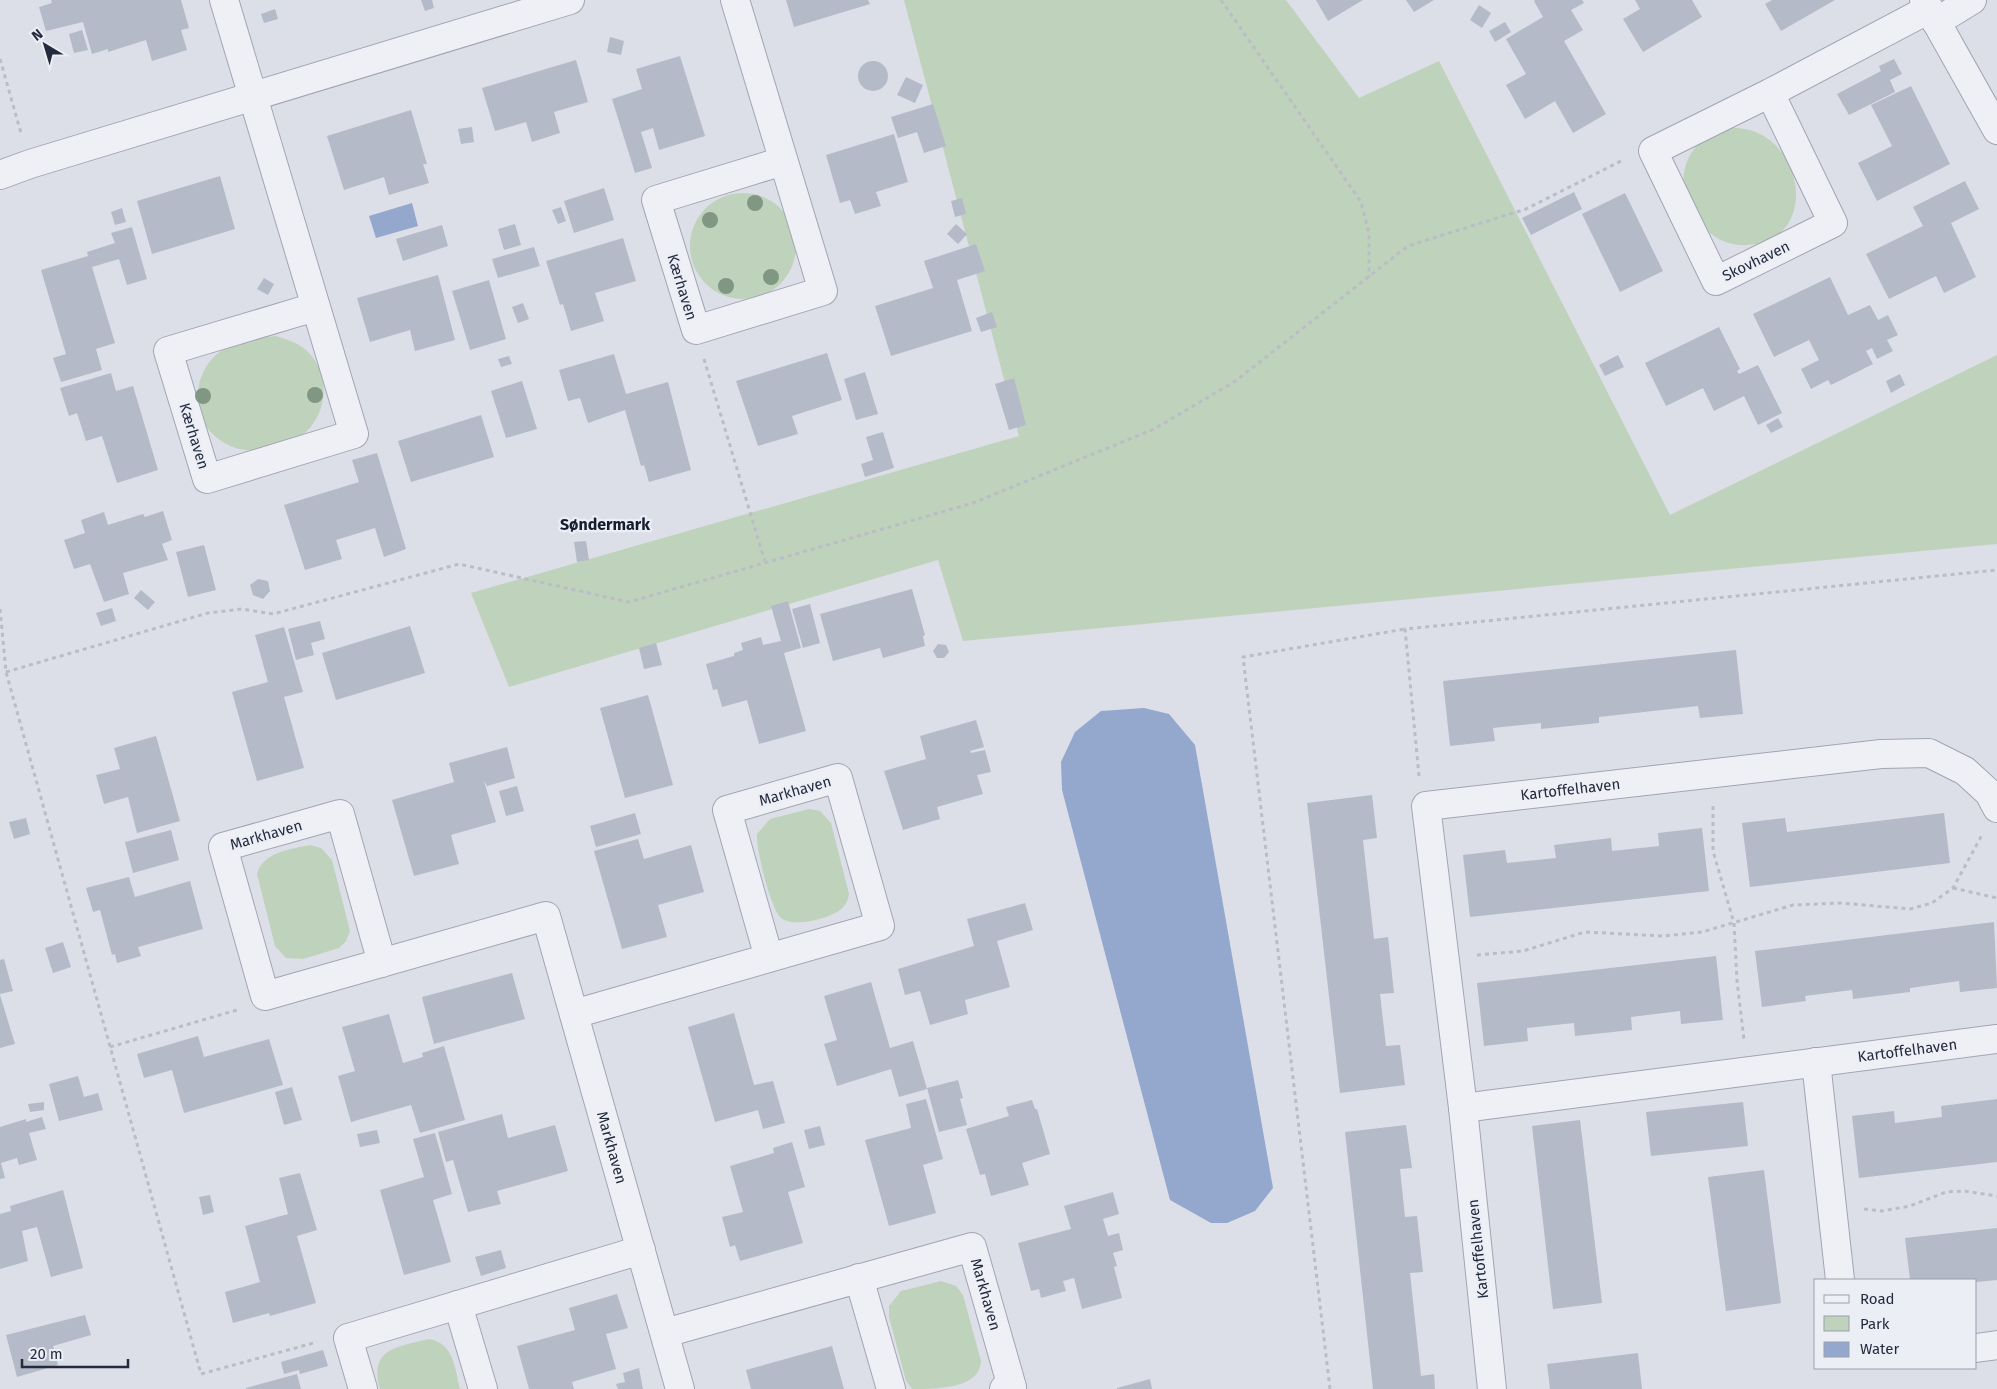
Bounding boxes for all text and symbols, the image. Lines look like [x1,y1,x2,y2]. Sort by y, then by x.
north arrow [20,20,70,70]
text: N [28,26,46,45]
street label: Skovhaven [1719,237,1793,285]
street label: Kærhaven [663,252,701,322]
street label: Kærhaven [175,401,213,471]
district label: Søndermark [560,515,650,534]
street label: Markhaven [757,772,833,810]
street label: Kartoffelhaven [1519,775,1621,804]
street label: Markhaven [228,816,304,854]
street label: Kartoffelhaven [1856,1035,1958,1066]
street label: Markhaven [593,1109,630,1186]
street label: Kartoffelhaven [1464,1198,1492,1300]
street label: Markhaven [967,1256,1004,1333]
legend [1814,1279,1977,1369]
text: Road [1860,1290,1895,1308]
text: Park [1860,1315,1890,1333]
scale bar [22,1336,129,1368]
text: Water [1860,1340,1899,1358]
text: 20 m [30,1345,63,1363]

